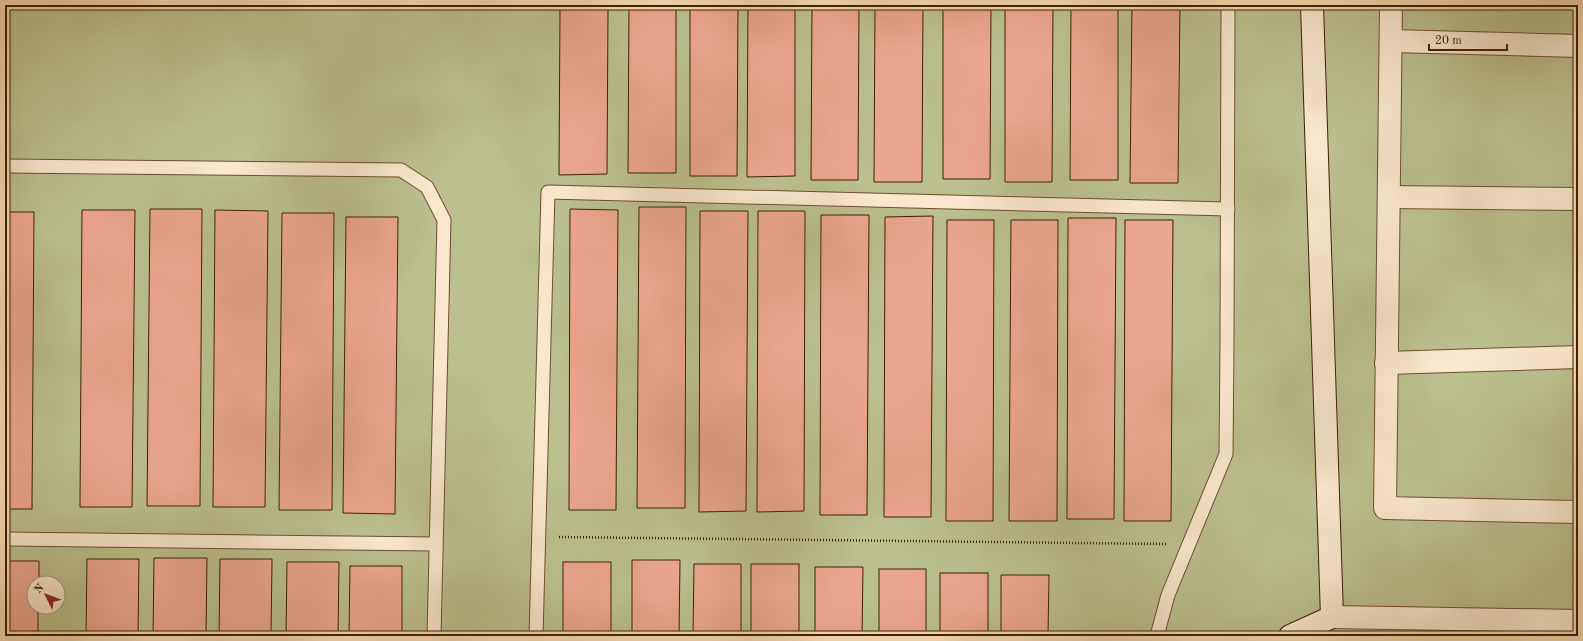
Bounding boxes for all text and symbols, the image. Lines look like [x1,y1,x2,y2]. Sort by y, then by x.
scale bar [1429,26,1507,52]
text: 20 m [1435,35,1462,47]
north arrow [26,575,66,615]
text: N [33,582,47,596]

